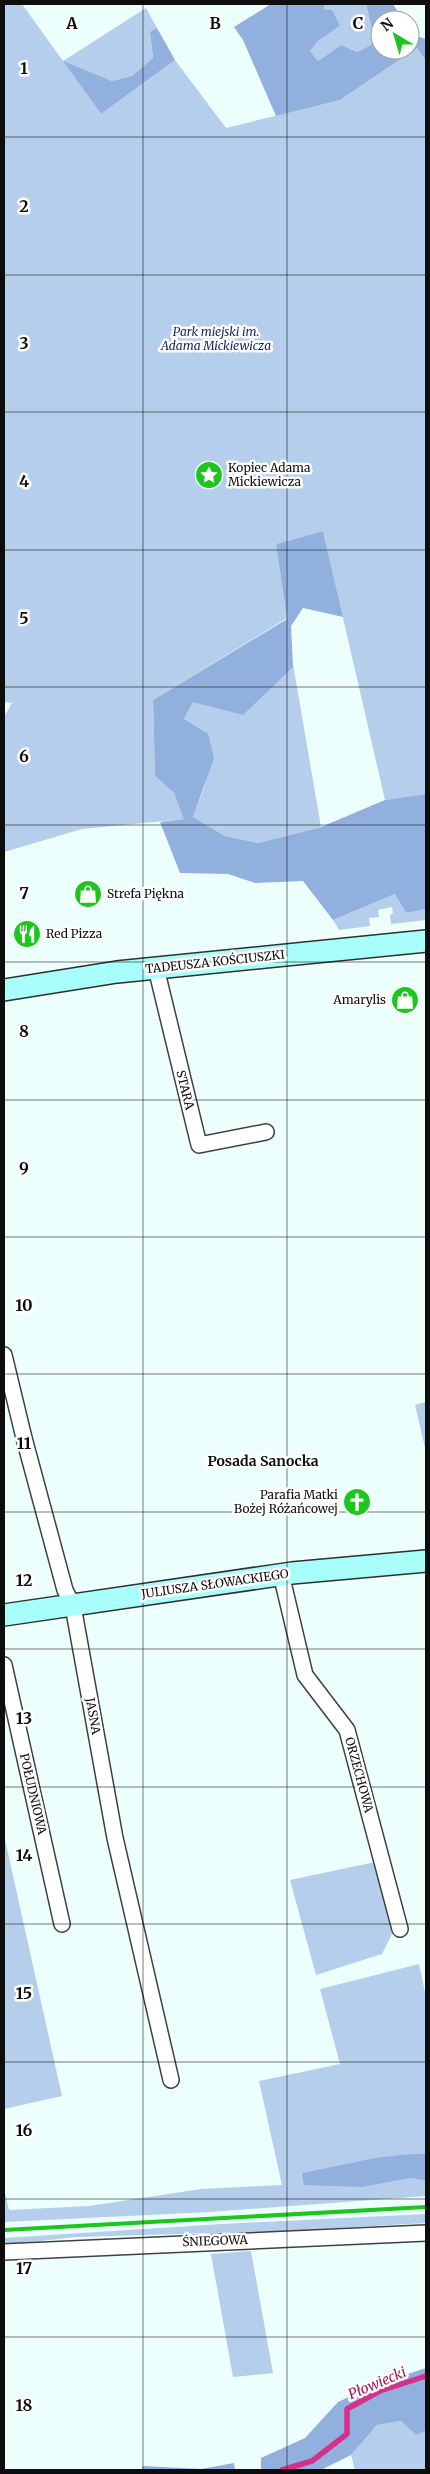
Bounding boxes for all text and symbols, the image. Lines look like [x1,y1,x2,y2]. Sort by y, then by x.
north arrow [370,10,420,60]
text: A [65,13,78,33]
text: B [209,13,221,33]
text: C [353,13,363,33]
text: N [377,14,397,35]
text: 1 [20,58,28,78]
text: 2 [19,196,29,216]
park label: Park miejski im. Adama Mickiewicza [160,324,271,353]
text: 3 [19,333,29,353]
place icon: Kopiec Adama Mickiewicza [194,460,224,490]
place label: Kopiec Adama Mickiewicza [228,460,311,489]
text: 4 [19,471,29,491]
text: 5 [19,608,29,628]
text: 6 [19,746,29,766]
shop icon: Strefa Piękna [73,879,103,909]
text: 7 [19,883,29,903]
place label: Strefa Piękna [107,886,184,901]
restaurant icon: Red Pizza [12,919,42,949]
place label: Red Pizza [46,926,103,941]
street label: TADEUSZA KOŚCIUSZKI [144,947,286,976]
shop icon: Amarylis [390,985,420,1015]
place label: Amarylis [332,992,386,1007]
text: 8 [19,1021,29,1041]
street label: STARA [173,1068,198,1112]
text: 9 [19,1158,29,1178]
text: 10 [15,1295,33,1315]
text: 11 [17,1433,32,1453]
district label: Posada Sanocka [207,1452,319,1470]
place label: Parafia Matki Bożej Różańcowej [234,1487,338,1516]
church icon: Parafia Matki Bożej Różańcowej [342,1487,372,1517]
street label: JULIUSZA SŁOWACKIEGO [139,1566,290,1601]
text: 12 [16,1570,32,1590]
street label: JASNA [83,1695,104,1736]
text: 13 [16,1708,32,1728]
street label: ORZECHOWA [342,1735,377,1815]
street label: POŁUDNIOWA [17,1752,50,1837]
text: 14 [16,1845,32,1865]
text: 15 [16,1983,32,2003]
text: 16 [16,2120,32,2140]
street label: ŚNIEGOWA [182,2232,249,2249]
text: 17 [16,2258,32,2278]
water label: Płowiecki [345,2363,409,2403]
text: 18 [16,2395,32,2415]

